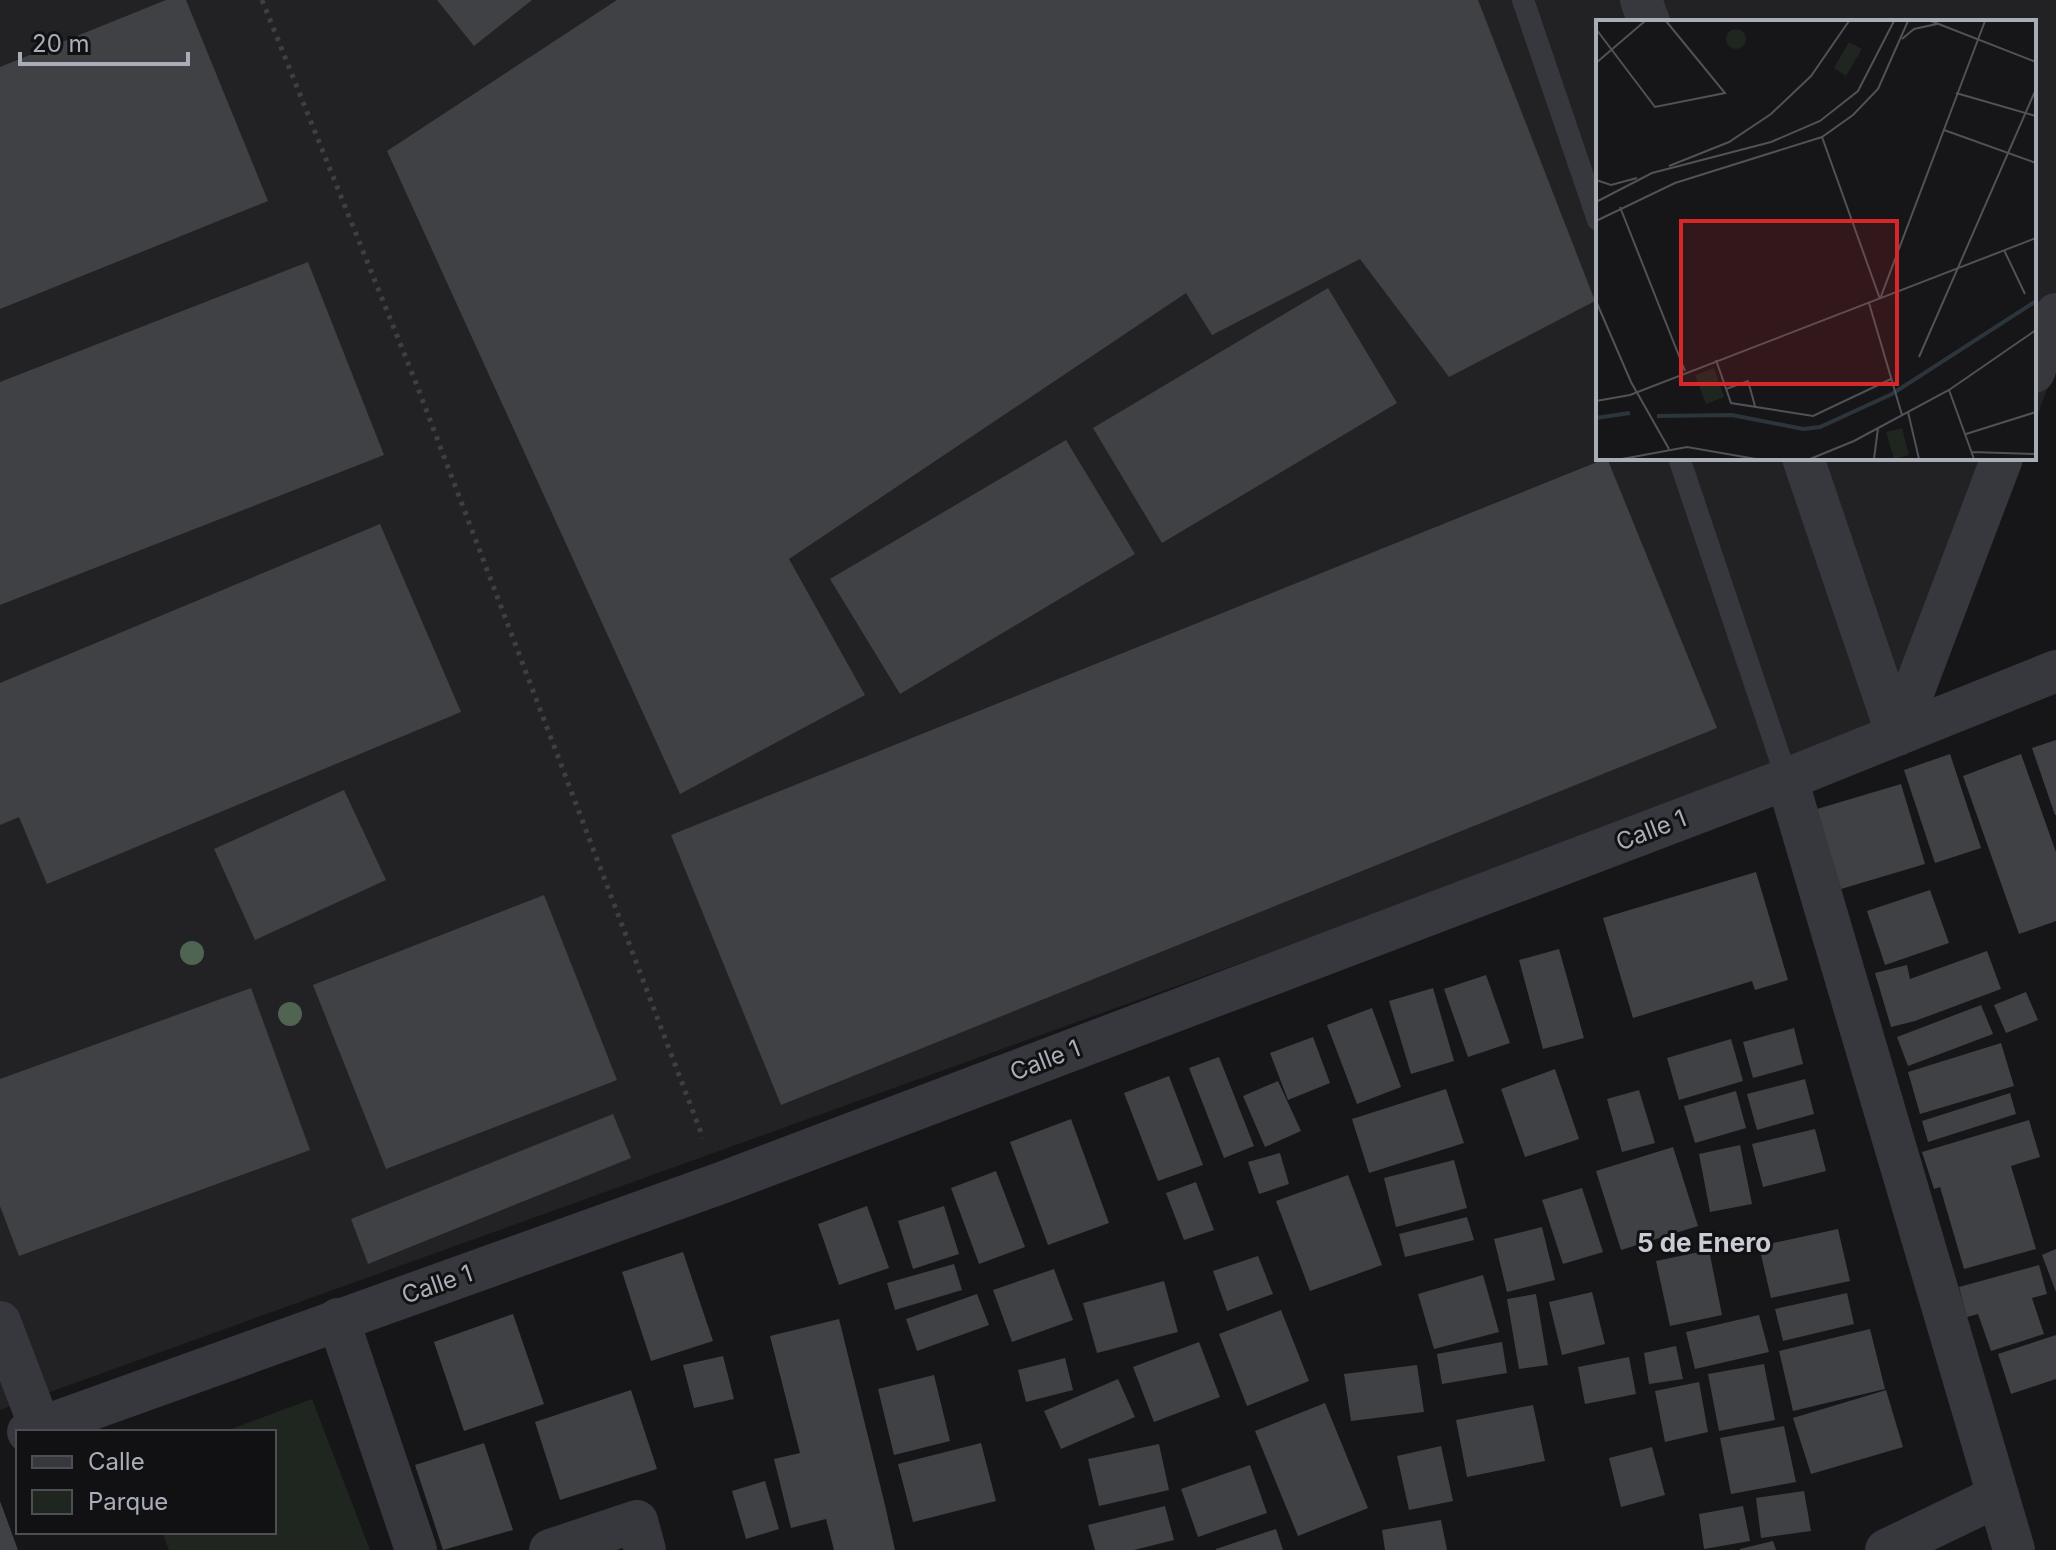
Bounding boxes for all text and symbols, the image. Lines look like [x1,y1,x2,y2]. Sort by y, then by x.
scale bar [20,16,188,66]
inset map [1596,20,2036,460]
text: 20 m [32,29,90,58]
street label: Calle 1 [1612,803,1690,857]
street label: Calle 1 [1006,1033,1084,1087]
district label: 5 de Enero [1637,1227,1771,1258]
street label: Calle 1 [398,1258,476,1310]
legend [16,1430,276,1534]
text: Calle [88,1447,145,1476]
text: Parque [88,1487,168,1516]

